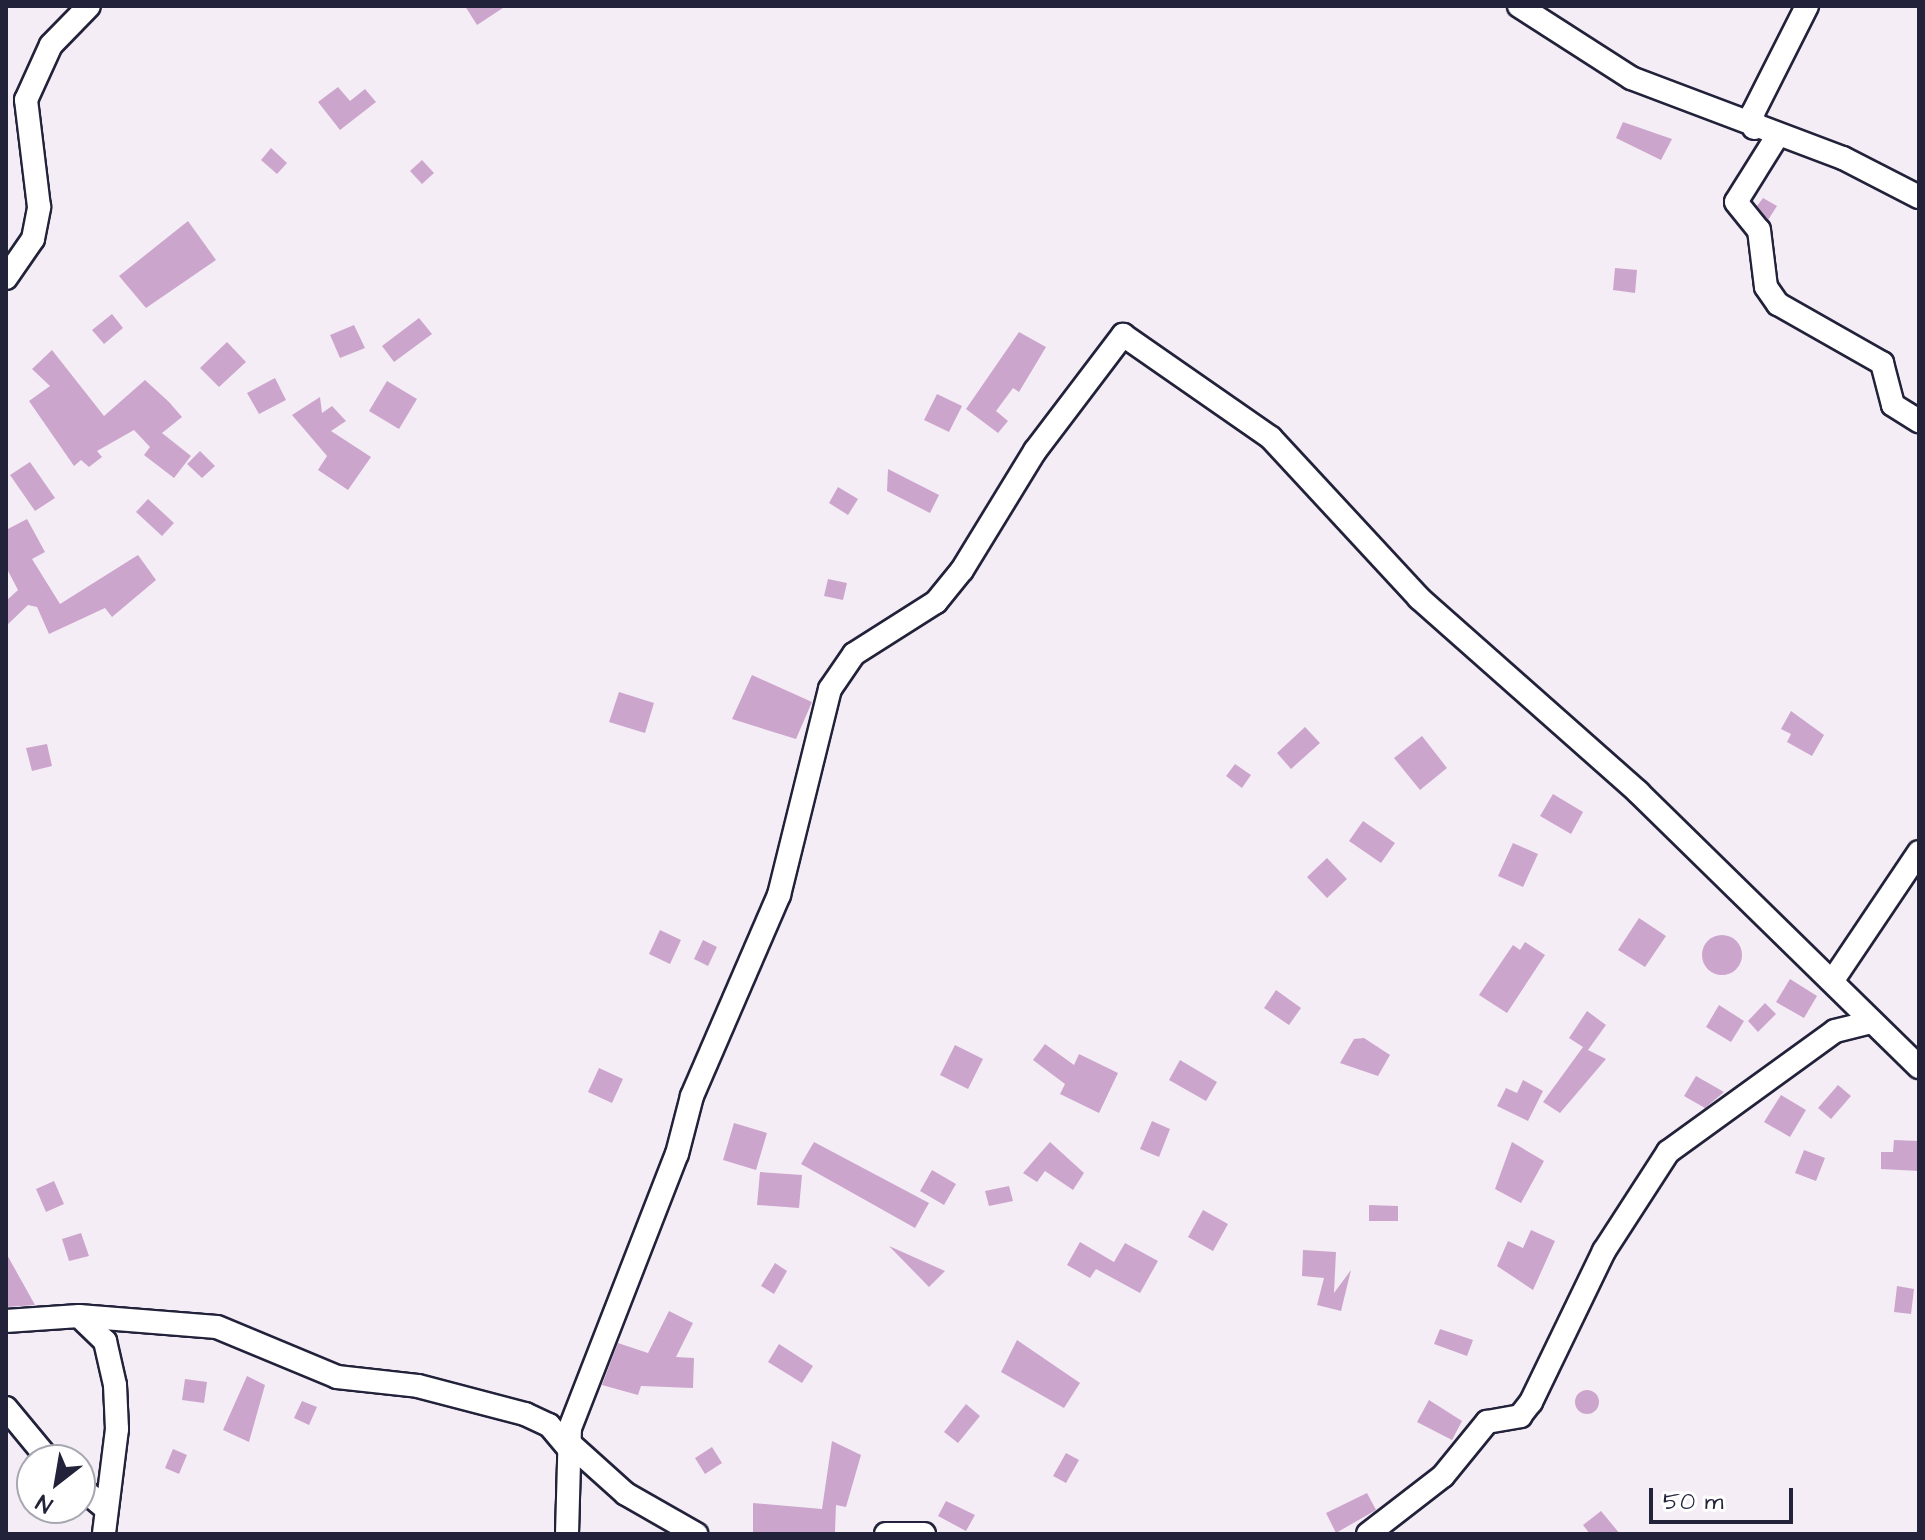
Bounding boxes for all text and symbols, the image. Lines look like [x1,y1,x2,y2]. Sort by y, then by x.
north arrow [16,1444,96,1524]
scale bar [1653,1472,1797,1522]
text: 50 m [1663,1485,1723,1519]
text: N [31,1486,58,1520]

